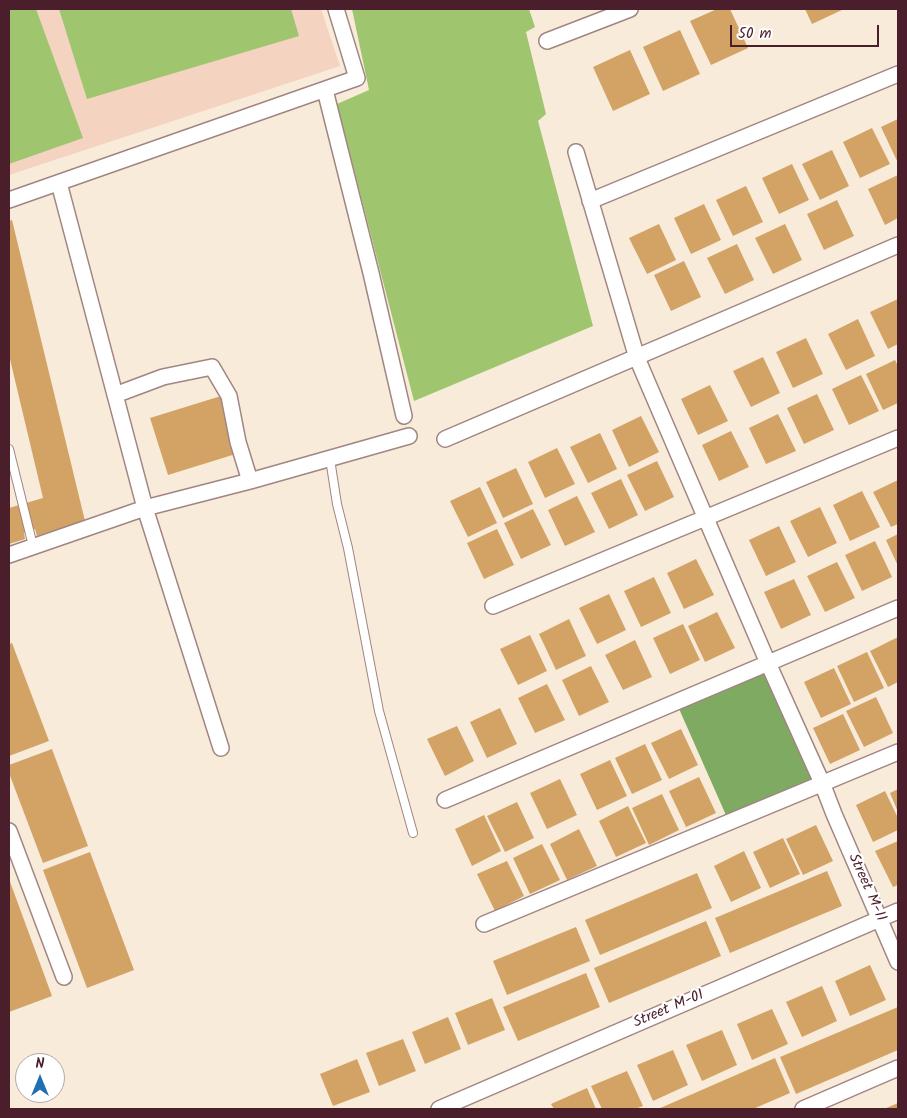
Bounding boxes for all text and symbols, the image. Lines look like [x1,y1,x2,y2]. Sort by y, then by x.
scale bar [732,15,881,47]
text: 50 m [738,22,772,46]
street label: Street M-11 [843,851,889,925]
street label: Street M-01 [631,987,707,1033]
north arrow [15,1053,65,1103]
text: N [36,1053,44,1075]

